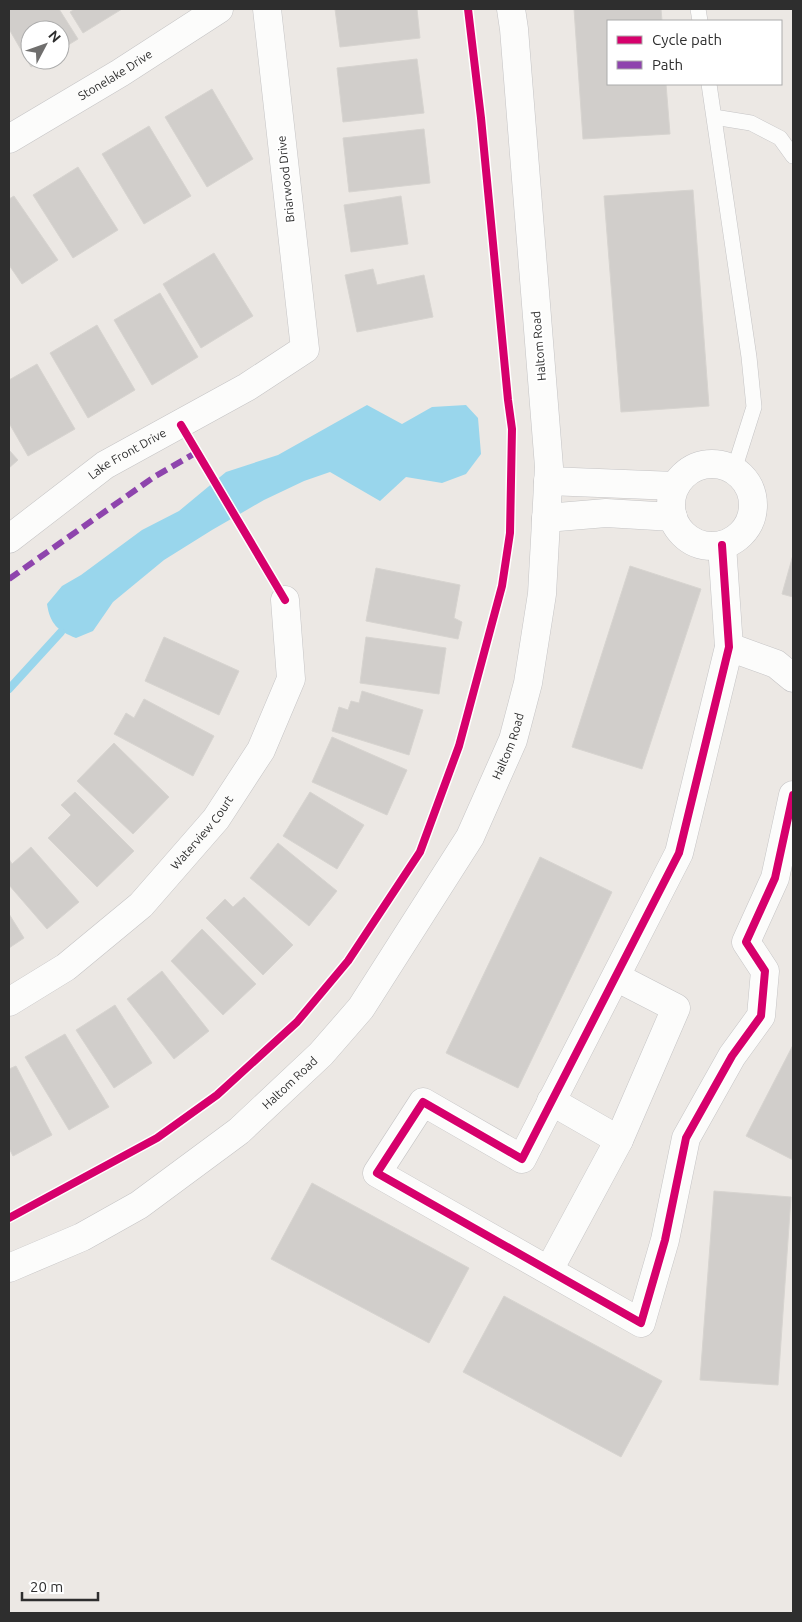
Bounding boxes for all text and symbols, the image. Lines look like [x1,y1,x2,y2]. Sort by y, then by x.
north arrow [20,20,70,70]
legend [607,20,782,85]
text: N [45,27,64,46]
text: Cycle path [652,31,722,48]
street label: Stonelake Drive [76,47,154,102]
text: Path [652,56,683,73]
street label: Briarwood Drive [274,135,297,223]
street label: Haltom Road [529,311,548,382]
street label: Lake Front Drive [86,426,168,481]
street label: Haltom Road [489,711,526,781]
street label: Waterview Court [168,793,236,872]
street label: Haltom Road [260,1054,320,1112]
scale bar [22,1570,99,1602]
text: 20 m [30,1578,63,1595]

